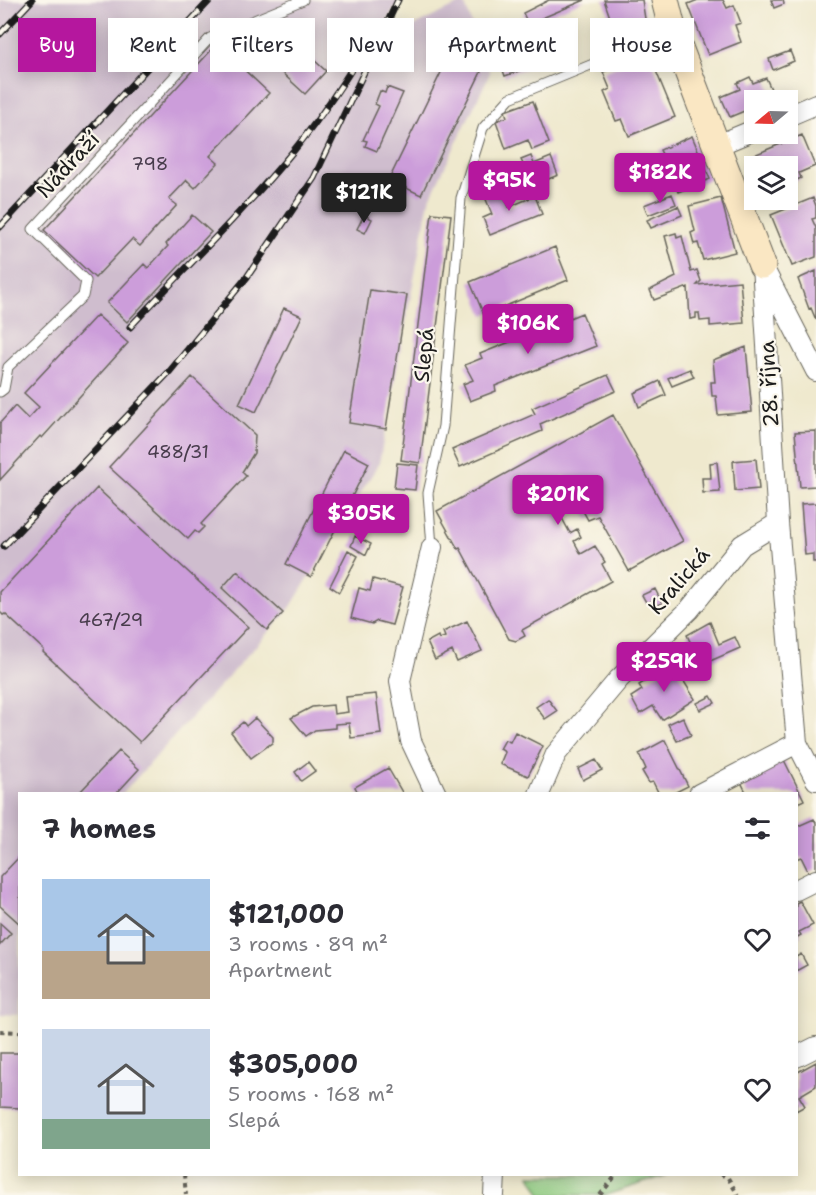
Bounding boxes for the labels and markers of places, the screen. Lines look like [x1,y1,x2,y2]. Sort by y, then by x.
pin: $182K [618,153,702,204]
pin: $95K [473,161,545,212]
pin: $121K [322,173,406,224]
pin: $106K [486,304,570,355]
pin: $201K [516,475,600,526]
pin: $305K [319,494,403,545]
pin: $259K [622,642,706,693]

